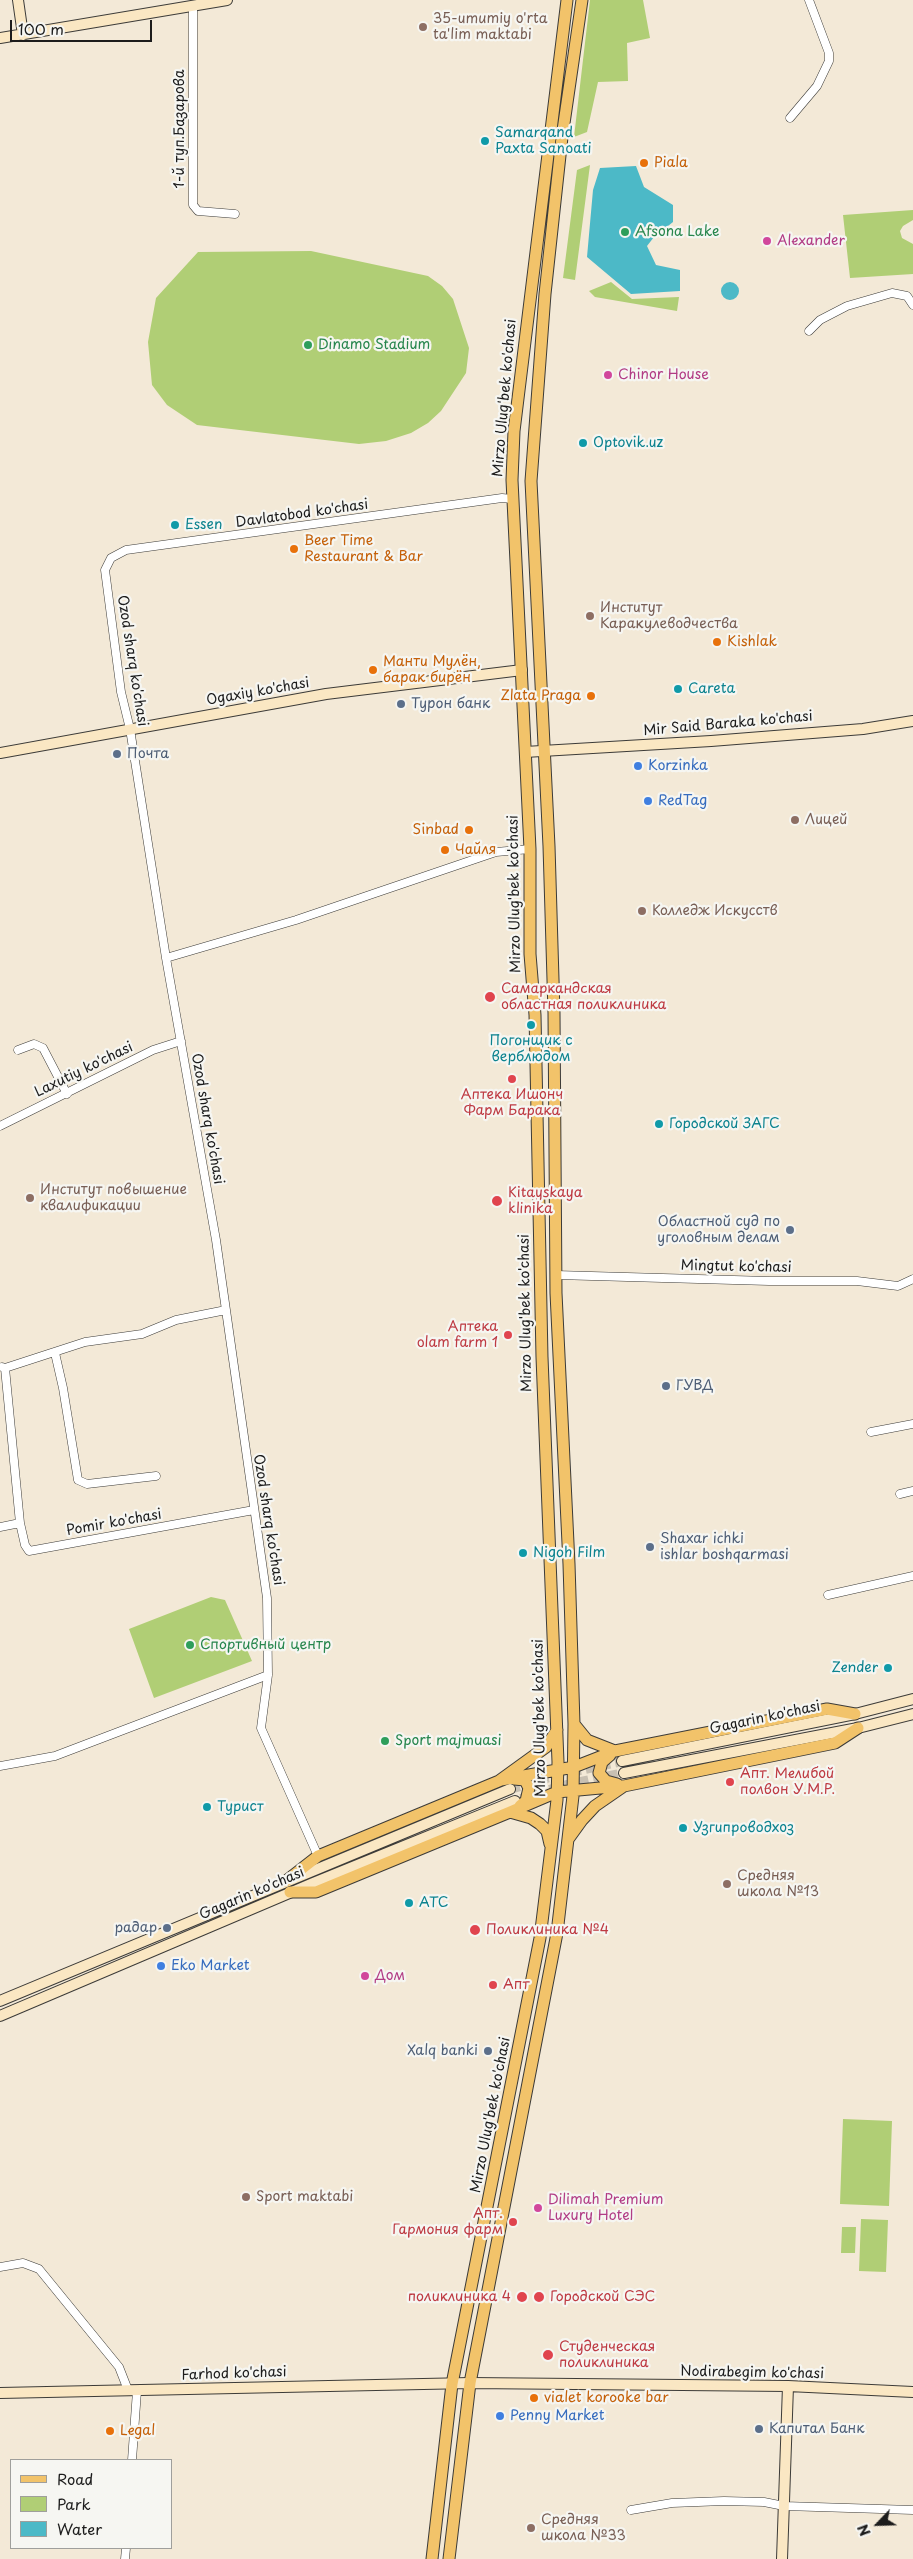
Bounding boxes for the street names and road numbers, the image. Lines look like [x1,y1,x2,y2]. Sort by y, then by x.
street label: 1-й туп.Базарова [172,70,188,188]
street label: Mirzo Ulug'bek ko'chasi [490,318,520,478]
street label: Davlatobod ko'chasi [235,496,369,532]
street label: Ozod sharq ko'chasi [113,594,151,728]
street label: Ogaxiy ko'chasi [205,675,311,709]
street label: Mir Said Baraka ko'chasi [643,708,813,740]
street label: Mirzo Ulug'bek ko'chasi [505,815,525,973]
street label: Laxutiy ko'chasi [32,1039,136,1101]
street label: Ozod sharq ko'chasi [187,1052,227,1186]
street label: Mirzo Ulug'bek ko'chasi [516,1234,536,1392]
street label: Mingtut ko'chasi [680,1258,792,1276]
street label: Ozod sharq ko'chasi [249,1453,287,1587]
street label: Pomir ko'chasi [65,1506,163,1540]
street label: Mirzo Ulug'bek ko'chasi [530,1639,550,1797]
street label: Gagarin ko'chasi [708,1698,822,1738]
street label: Gagarin ko'chasi [197,1864,307,1924]
street label: Mirzo Ulug'bek ko'chasi [468,2036,514,2194]
street label: Nodirabegim ko'chasi [680,2363,824,2383]
street label: Farhod ko'chasi [181,2364,287,2384]

